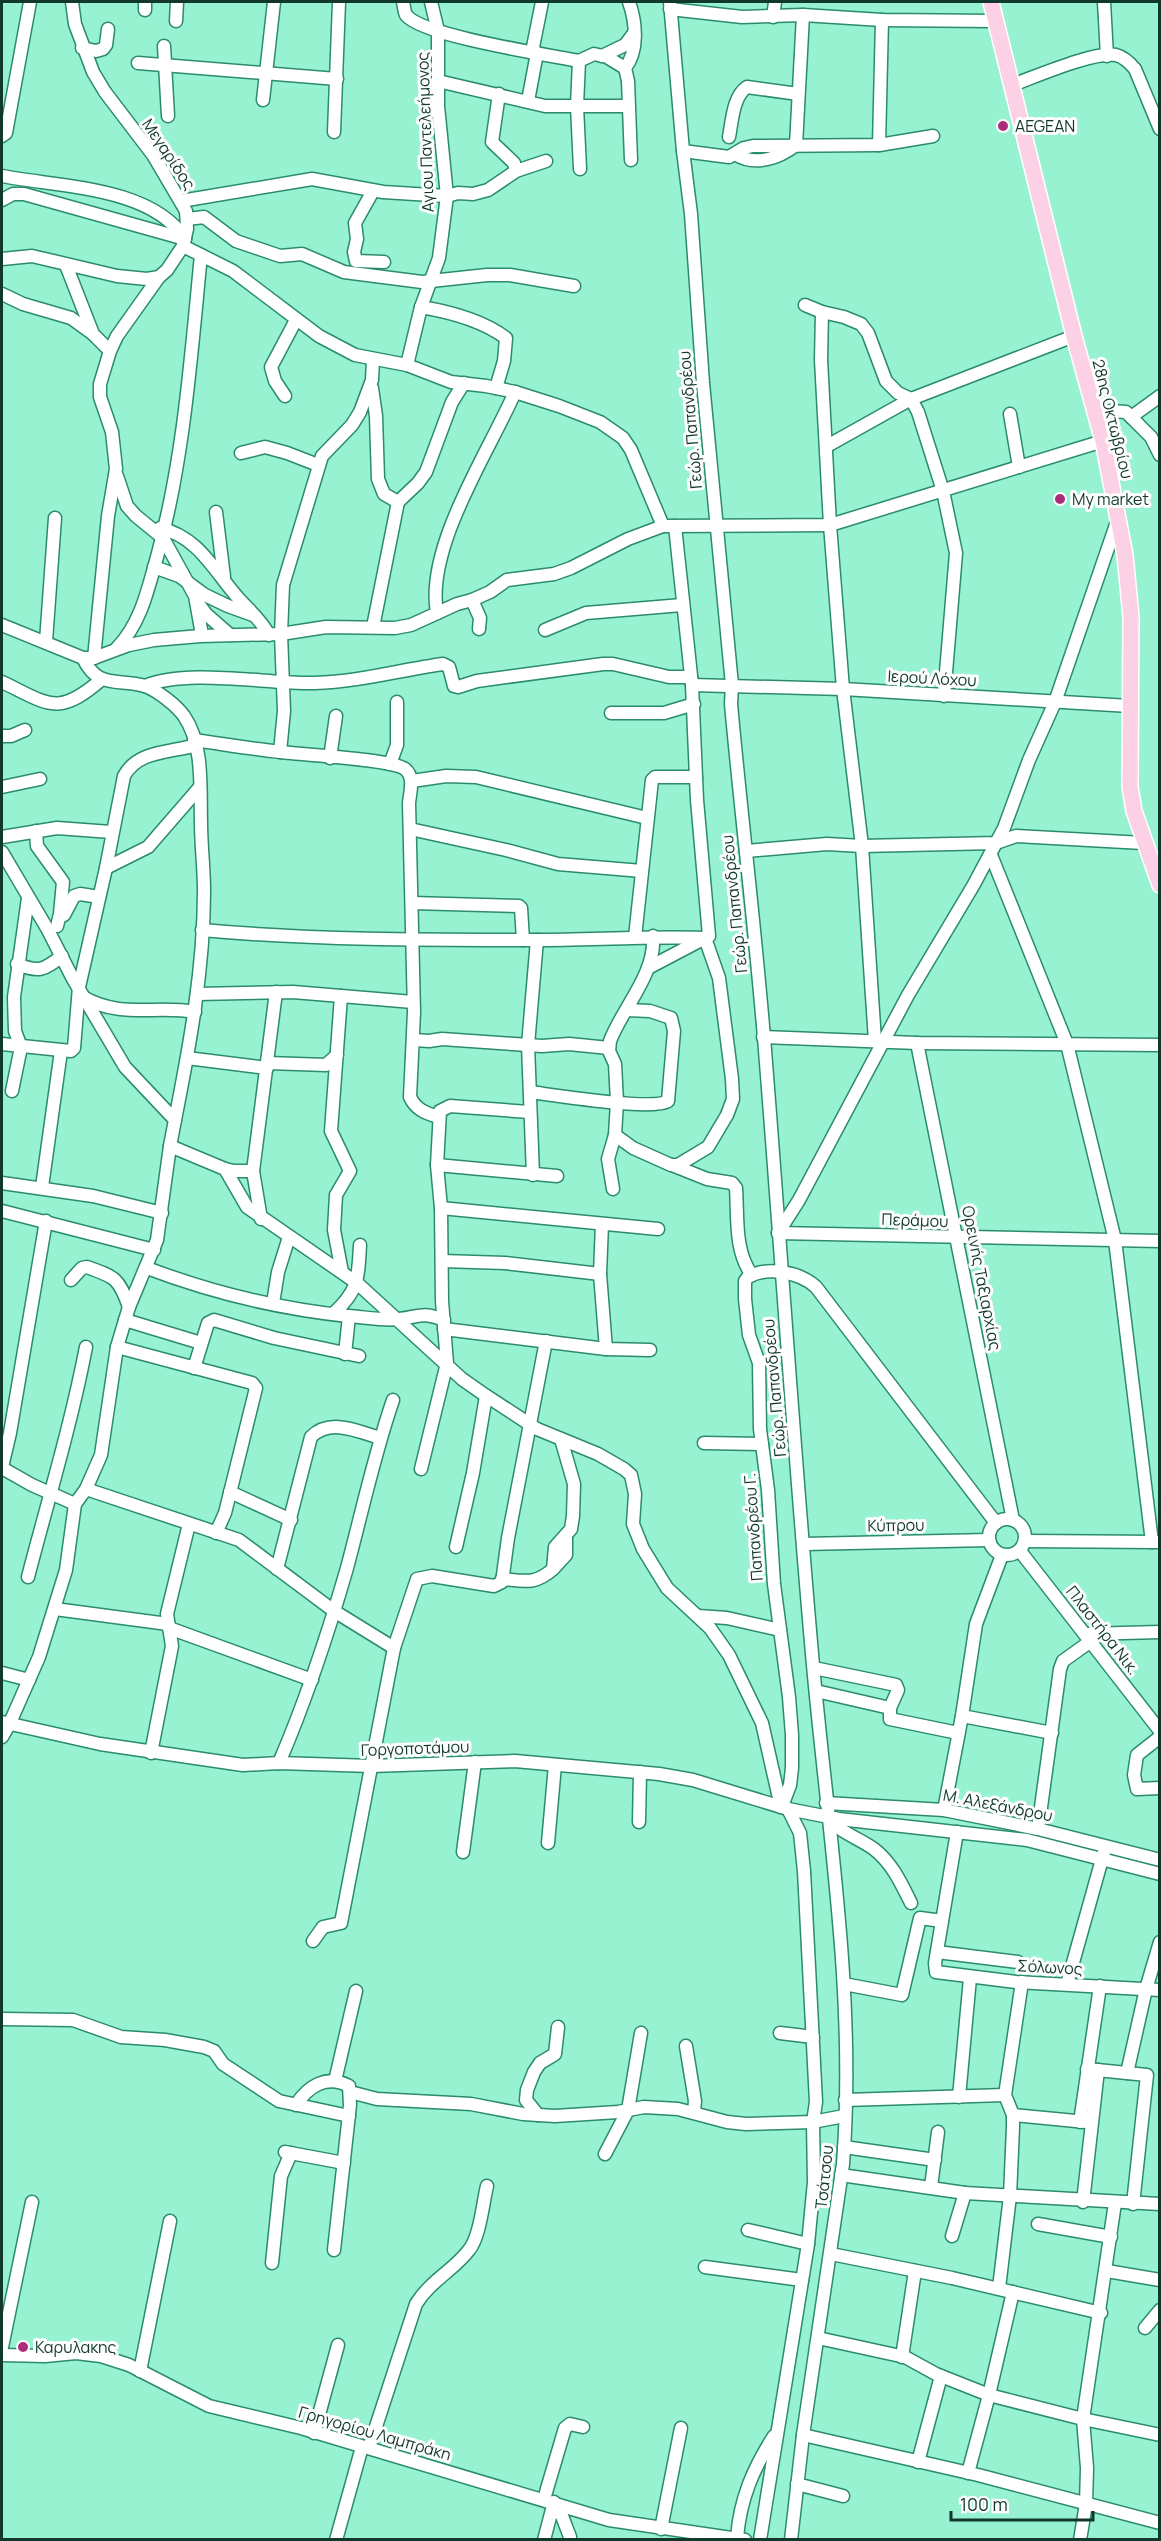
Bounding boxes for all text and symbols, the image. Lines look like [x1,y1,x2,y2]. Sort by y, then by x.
street label: Αγιου Παντελεήμονος [411,51,439,213]
street label: Μεγαρίδος [137,114,201,194]
place label: AEGEAN [1015,115,1075,137]
marker: AEGEAN [996,119,1010,133]
street label: Γεώρ. Παπανδρέου [673,350,707,490]
street label: 28ης Οκτωβρίου [1088,357,1138,481]
place label: My market [1072,488,1149,510]
marker: My market [1053,492,1067,506]
street label: Ιερού Λόχου [887,665,977,691]
street label: Γεώρ. Παπανδρέου [716,834,752,974]
street label: Ορεινής Ταξιαρχίας [957,1204,1007,1352]
street label: Περάμου [881,1208,949,1232]
street label: Γεώρ. Παπανδρέου [757,1318,791,1458]
street label: Παπανδρέου Γ. [738,1472,768,1582]
street label: Κύπρου [867,1514,925,1536]
street label: Πλαστήρα Νικ. [1061,1581,1145,1679]
street label: Γοργοποτάμου [360,1735,470,1761]
street label: Μ. Αλεξάνδρου [941,1784,1055,1826]
street label: Σόλωνος [1017,1954,1083,1980]
street label: Τσάτσου [810,2144,838,2210]
place label: Καρυλακης [35,2336,117,2358]
marker: Καρυλακης [16,2340,30,2354]
street label: Γρηγορίου Λαμπράκη [296,2401,454,2465]
scale bar [951,2484,1094,2522]
text: 100 m [960,2492,1008,2516]

